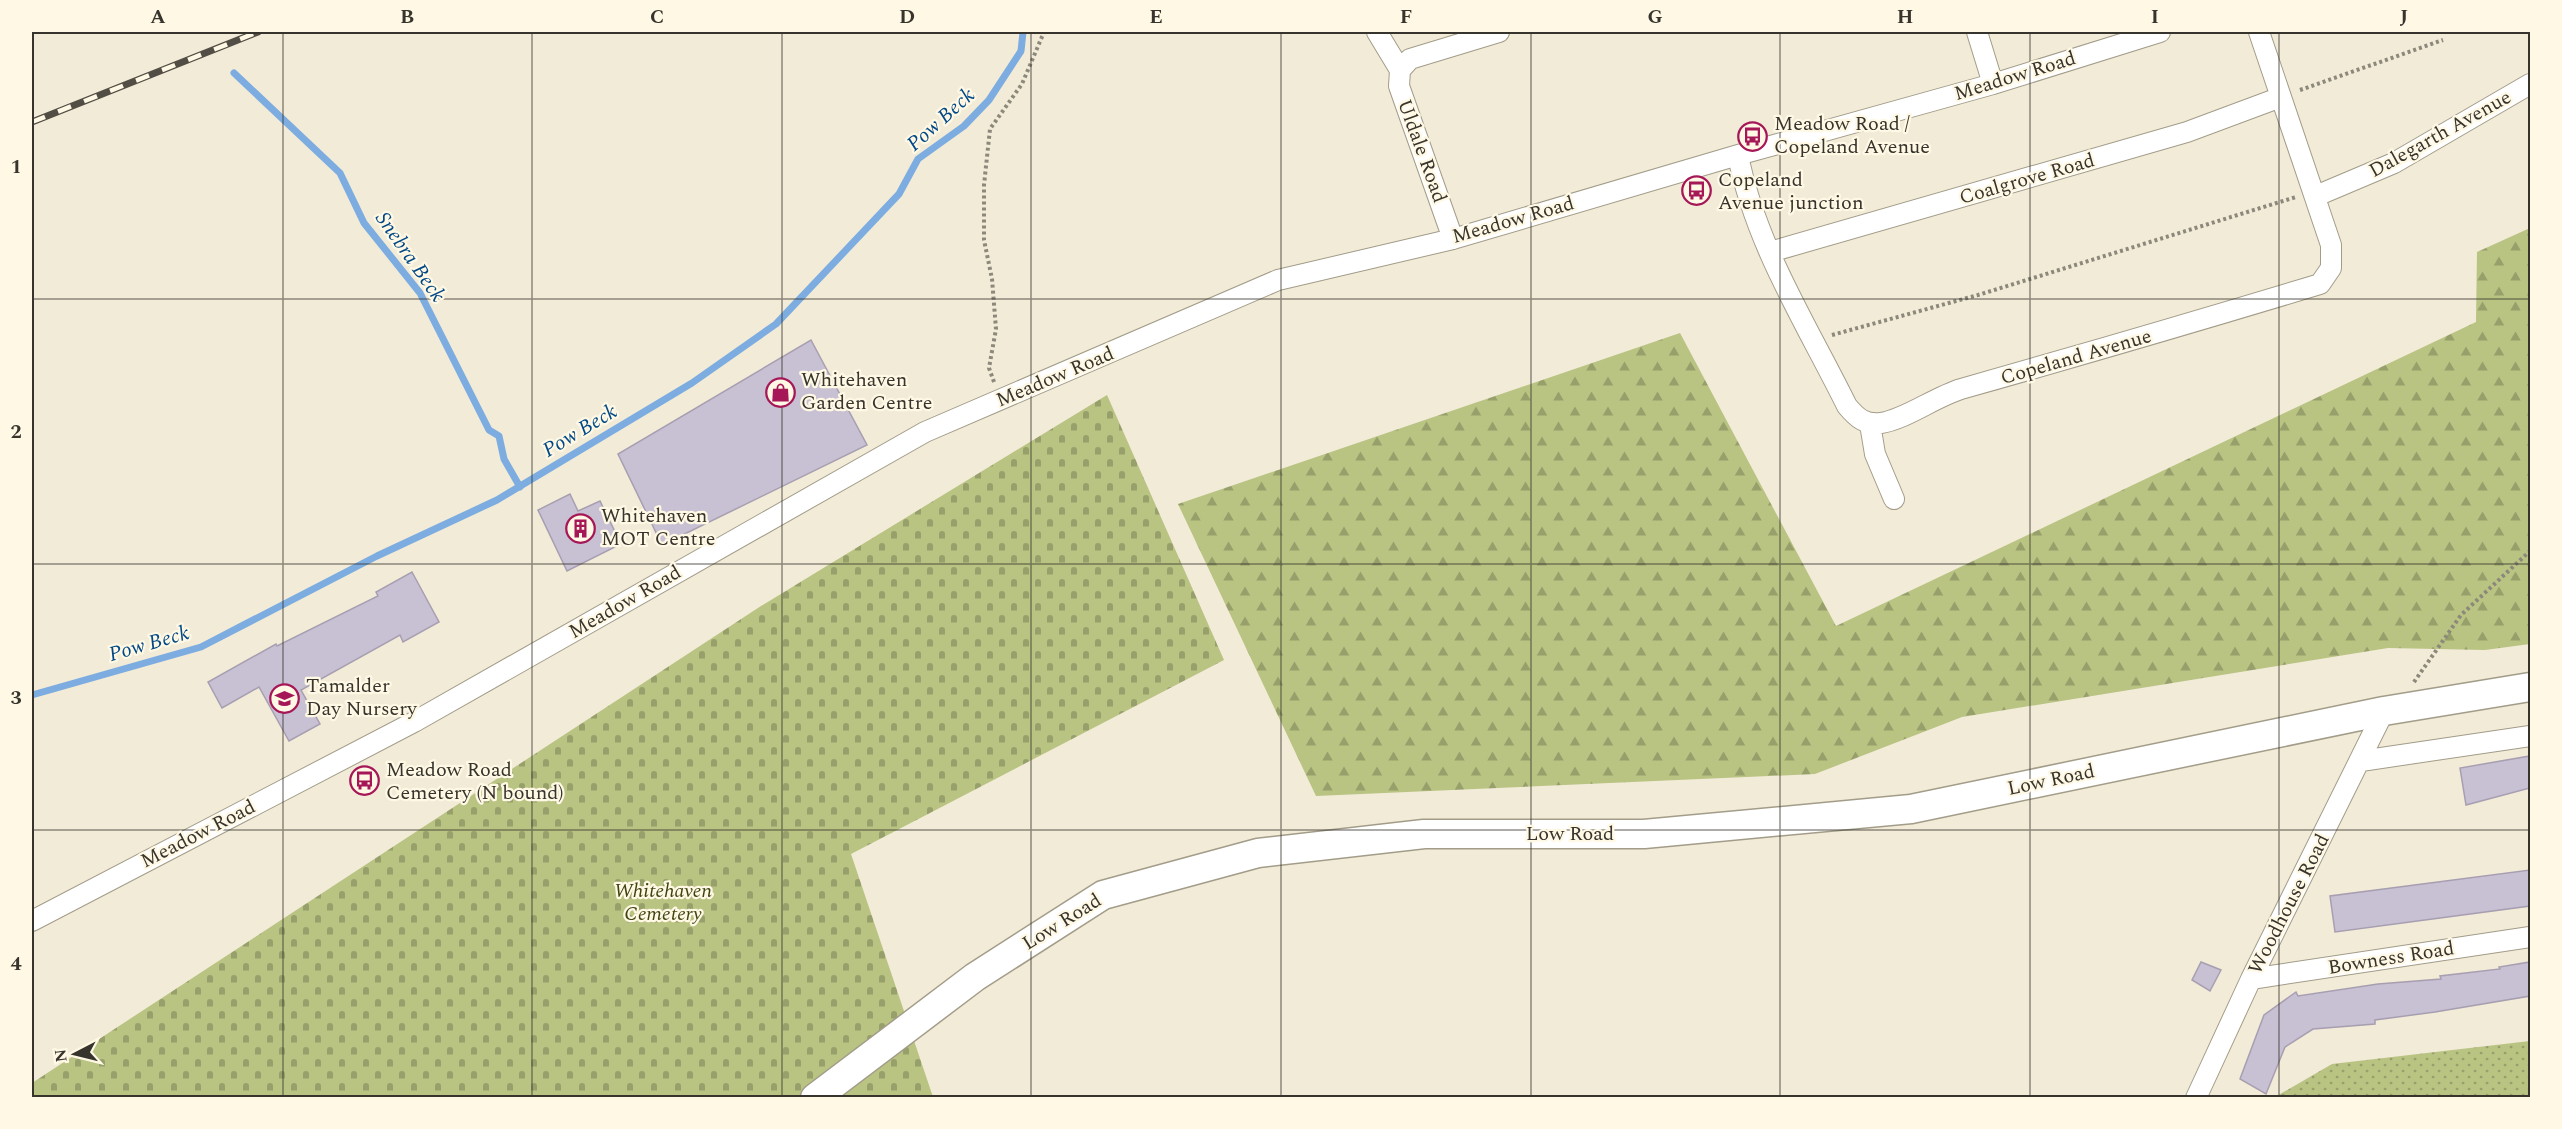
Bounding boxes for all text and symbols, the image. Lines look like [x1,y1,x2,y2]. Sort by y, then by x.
text: A [150,2,166,32]
text: B [400,2,414,32]
text: C [650,2,664,32]
text: D [899,2,915,32]
text: E [1149,2,1163,32]
text: F [1400,2,1412,32]
text: G [1647,2,1663,32]
text: H [1897,2,1913,32]
text: I [2151,2,2159,32]
text: J [2400,2,2408,32]
street label: Meadow Road [1950,43,2080,109]
water label: Pow Beck [900,80,983,160]
street label: Dalegarth Avenue [2363,82,2517,186]
street label: Uldale Road [1389,95,1455,207]
place label: Meadow Road / Copeland Avenue [1774,109,1930,162]
bus stop icon: Meadow Road / Copeland Avenue [1737,120,1769,152]
street label: Coalgrove Road [1956,145,2098,213]
text: 1 [10,152,22,182]
place label: Copeland Avenue junction [1718,165,1864,218]
bus stop icon: Copeland Avenue junction [1681,175,1713,207]
street label: Meadow Road [1448,188,1578,252]
water label: Snebra Beck [367,205,453,309]
street label: Copeland Avenue [1997,321,2155,393]
street label: Meadow Road [991,339,1119,415]
place label: Whitehaven Garden Centre [801,365,932,418]
shop icon: Whitehaven Garden Centre [764,376,796,408]
water label: Pow Beck [536,396,624,466]
text: 2 [10,417,22,447]
place label: Whitehaven MOT Centre [601,501,715,554]
building icon: Whitehaven MOT Centre [564,512,596,544]
street label: Meadow Road [563,558,687,646]
water label: Pow Beck [105,617,193,671]
place label: Tamalder Day Nursery [306,671,418,724]
school or university icon: Tamalder Day Nursery [269,682,301,714]
text: 3 [10,683,22,713]
place label: Meadow Road Cemetery (N bound) [386,755,564,808]
street label: Low Road [2005,756,2097,804]
bus stop icon: Meadow Road Cemetery (N bound) [349,765,381,797]
street label: Meadow Road [135,792,261,876]
street label: Low Road [1526,819,1614,849]
street label: Woodhouse Road [2241,828,2337,980]
park label: Whitehaven Cemetery [614,876,712,929]
street label: Low Road [1016,886,1108,958]
street label: Bowness Road [2326,933,2456,983]
text: 4 [10,949,22,979]
north arrow [45,1024,105,1084]
text: N [48,1048,74,1064]

